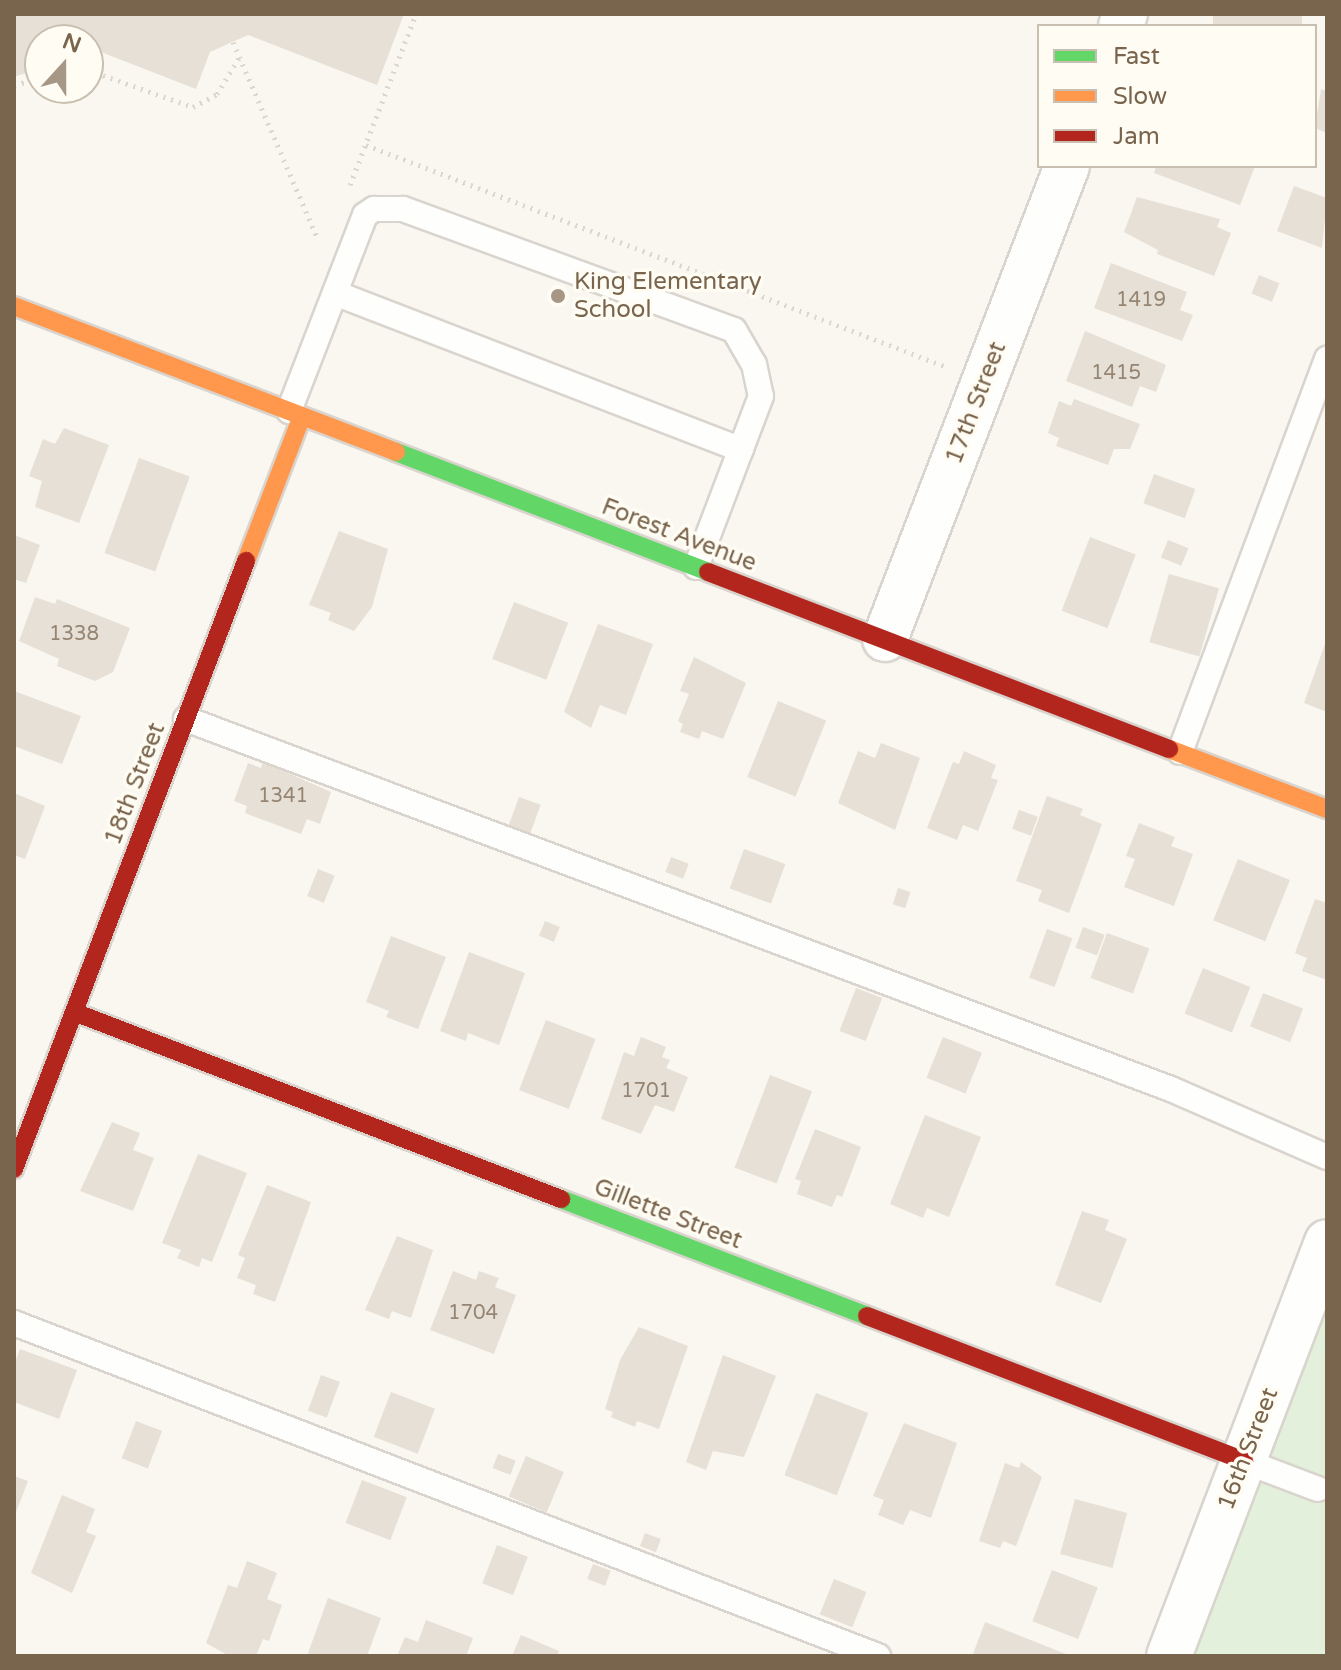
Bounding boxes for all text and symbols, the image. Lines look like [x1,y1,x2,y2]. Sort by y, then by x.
north arrow [24,24,104,104]
legend [1037,24,1317,168]
text: N [59,28,85,59]
text: Fast [1113,42,1160,71]
text: Slow [1113,82,1167,111]
text: Jam [1113,122,1160,151]
place label: King Elementary School [574,268,762,324]
marker: King Elementary School [549,287,567,305]
house number: 1419 [1116,288,1166,312]
street label: 17th Street [939,338,1013,468]
house number: 1415 [1091,361,1141,385]
street label: Forest Avenue [598,492,760,578]
house number: 1338 [49,622,99,646]
street label: 18th Street [98,719,172,849]
house number: 1341 [258,784,308,808]
house number: 1701 [621,1079,671,1103]
street label: Gillette Street [590,1173,746,1255]
house number: 1704 [448,1301,498,1325]
street label: 16th Street [1211,1384,1285,1514]

